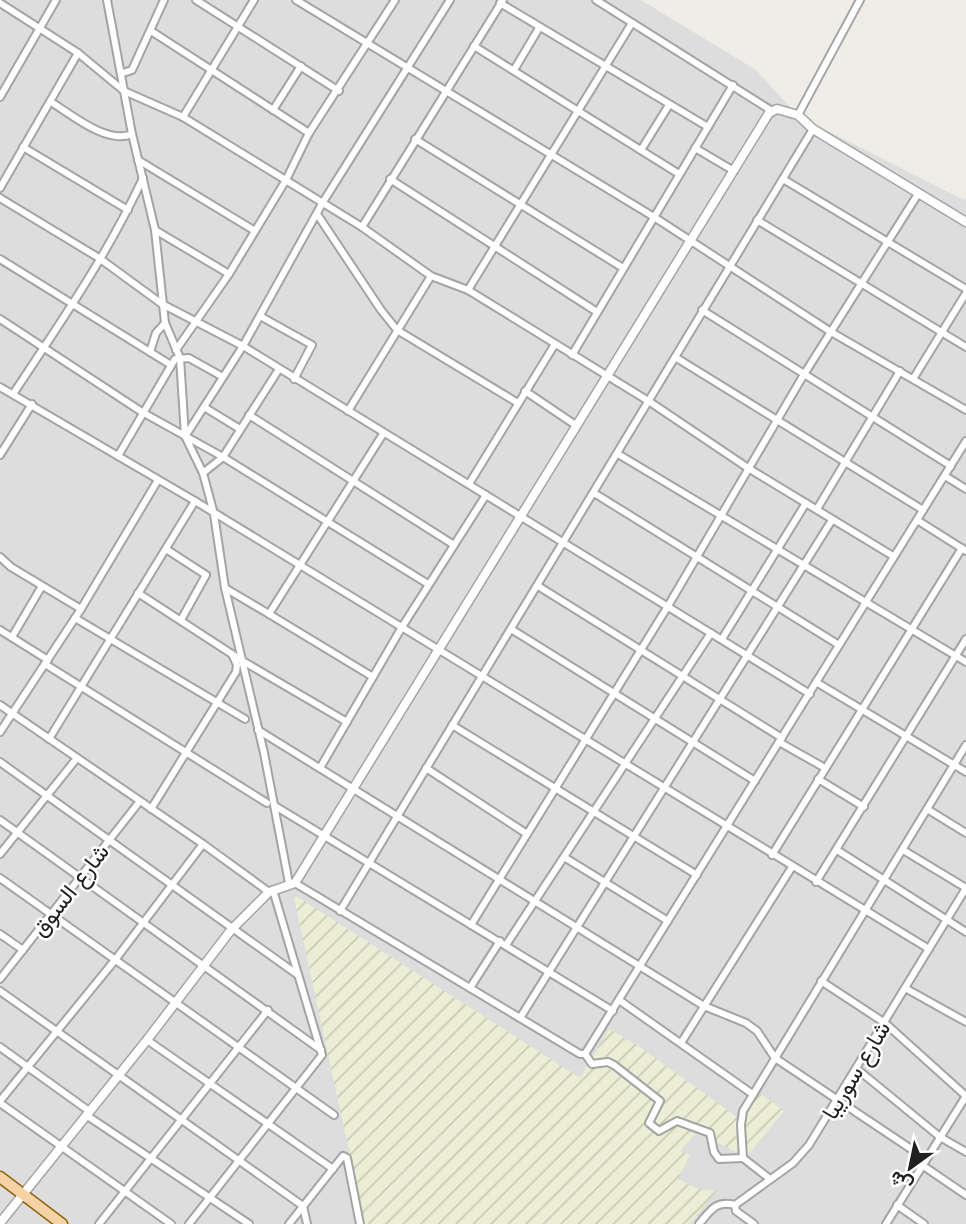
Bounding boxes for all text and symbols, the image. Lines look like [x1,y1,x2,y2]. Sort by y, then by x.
street label: شارع السوق [25,838,116,943]
street label: شارع سوريبا [816,1016,898,1125]
north arrow [875,1133,945,1203]
text: ش [885,1166,917,1198]

